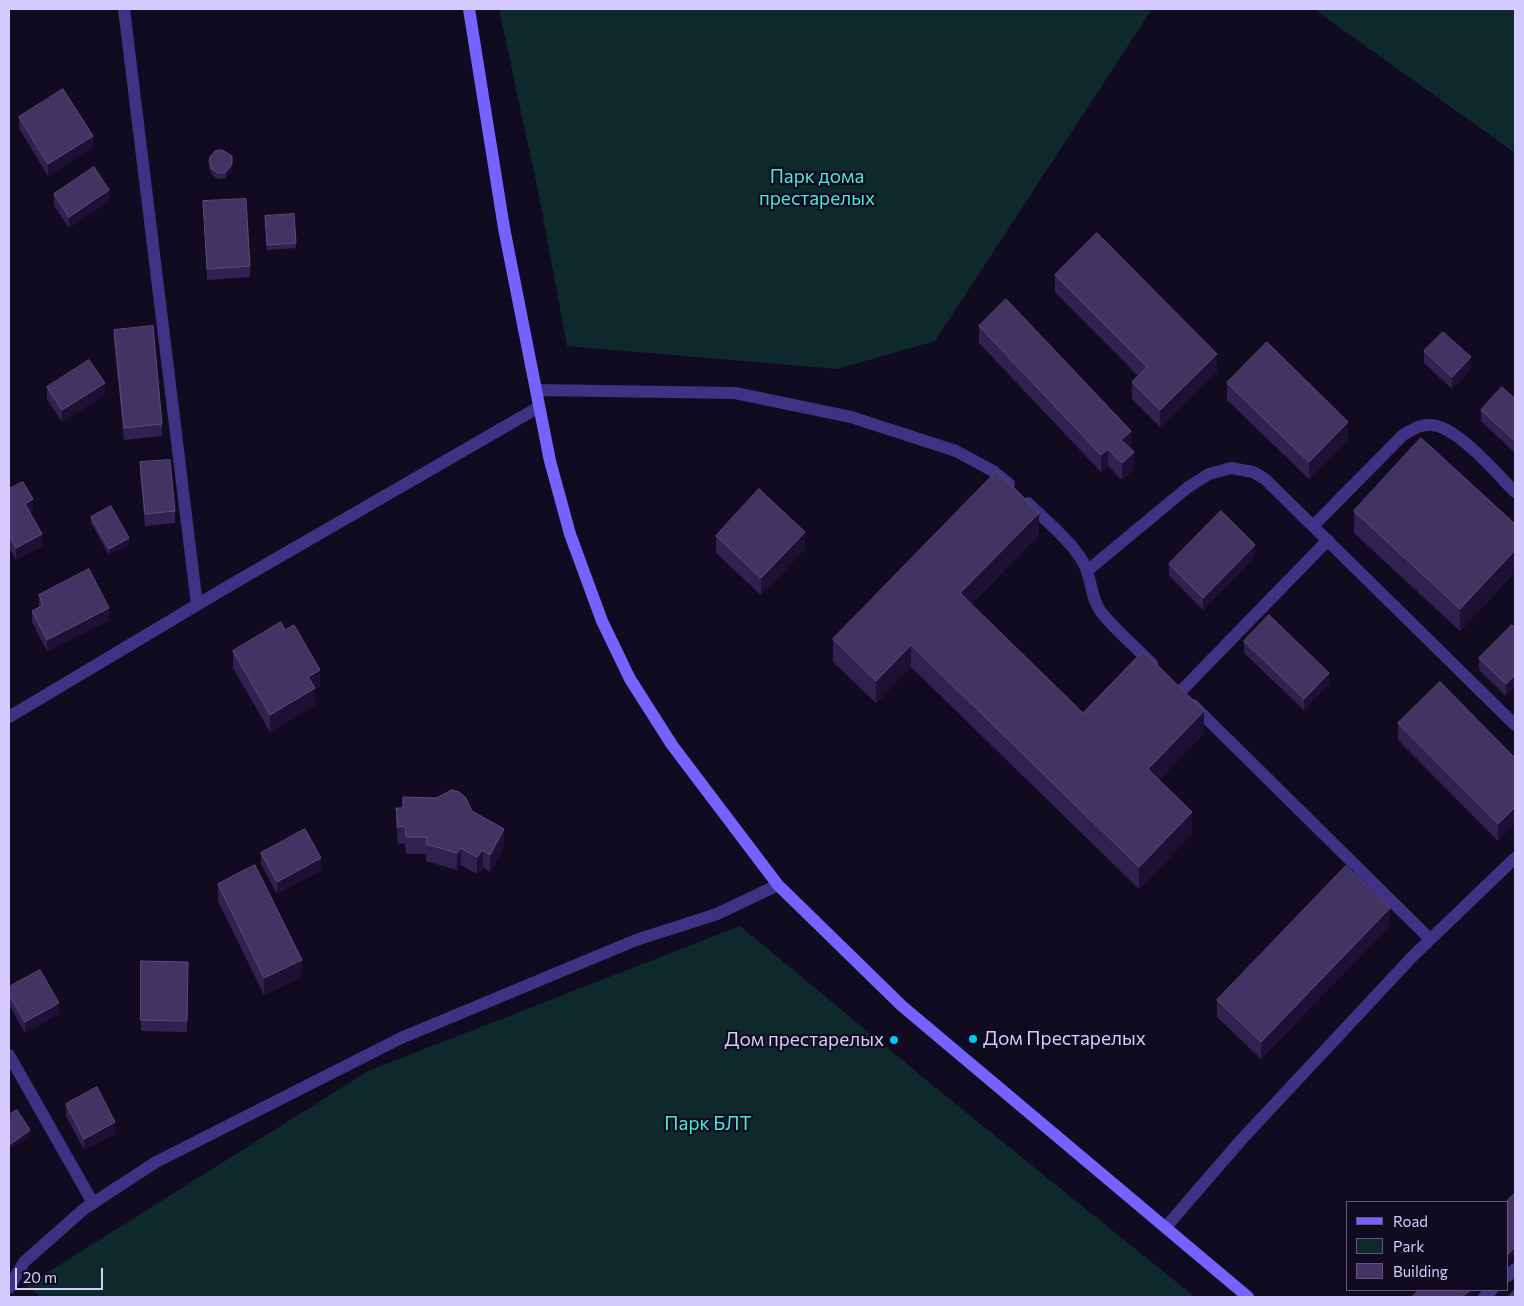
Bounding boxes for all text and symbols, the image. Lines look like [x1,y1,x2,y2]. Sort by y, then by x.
park label: Парк дома престарелых [759,166,875,210]
place label: Дом Престарелых [983,1028,1146,1050]
place label: Дом престарелых [725,1029,884,1051]
marker: Дом Престарелых [967,1033,979,1045]
marker: Дом престарелых [888,1034,900,1046]
park label: Парк БЛТ [664,1113,752,1135]
legend [1346,1201,1509,1291]
text: Road [1393,1212,1428,1230]
text: Park [1393,1237,1424,1255]
scale bar [18,1258,105,1290]
text: Building [1393,1262,1448,1280]
text: 20 m [23,1268,57,1286]

